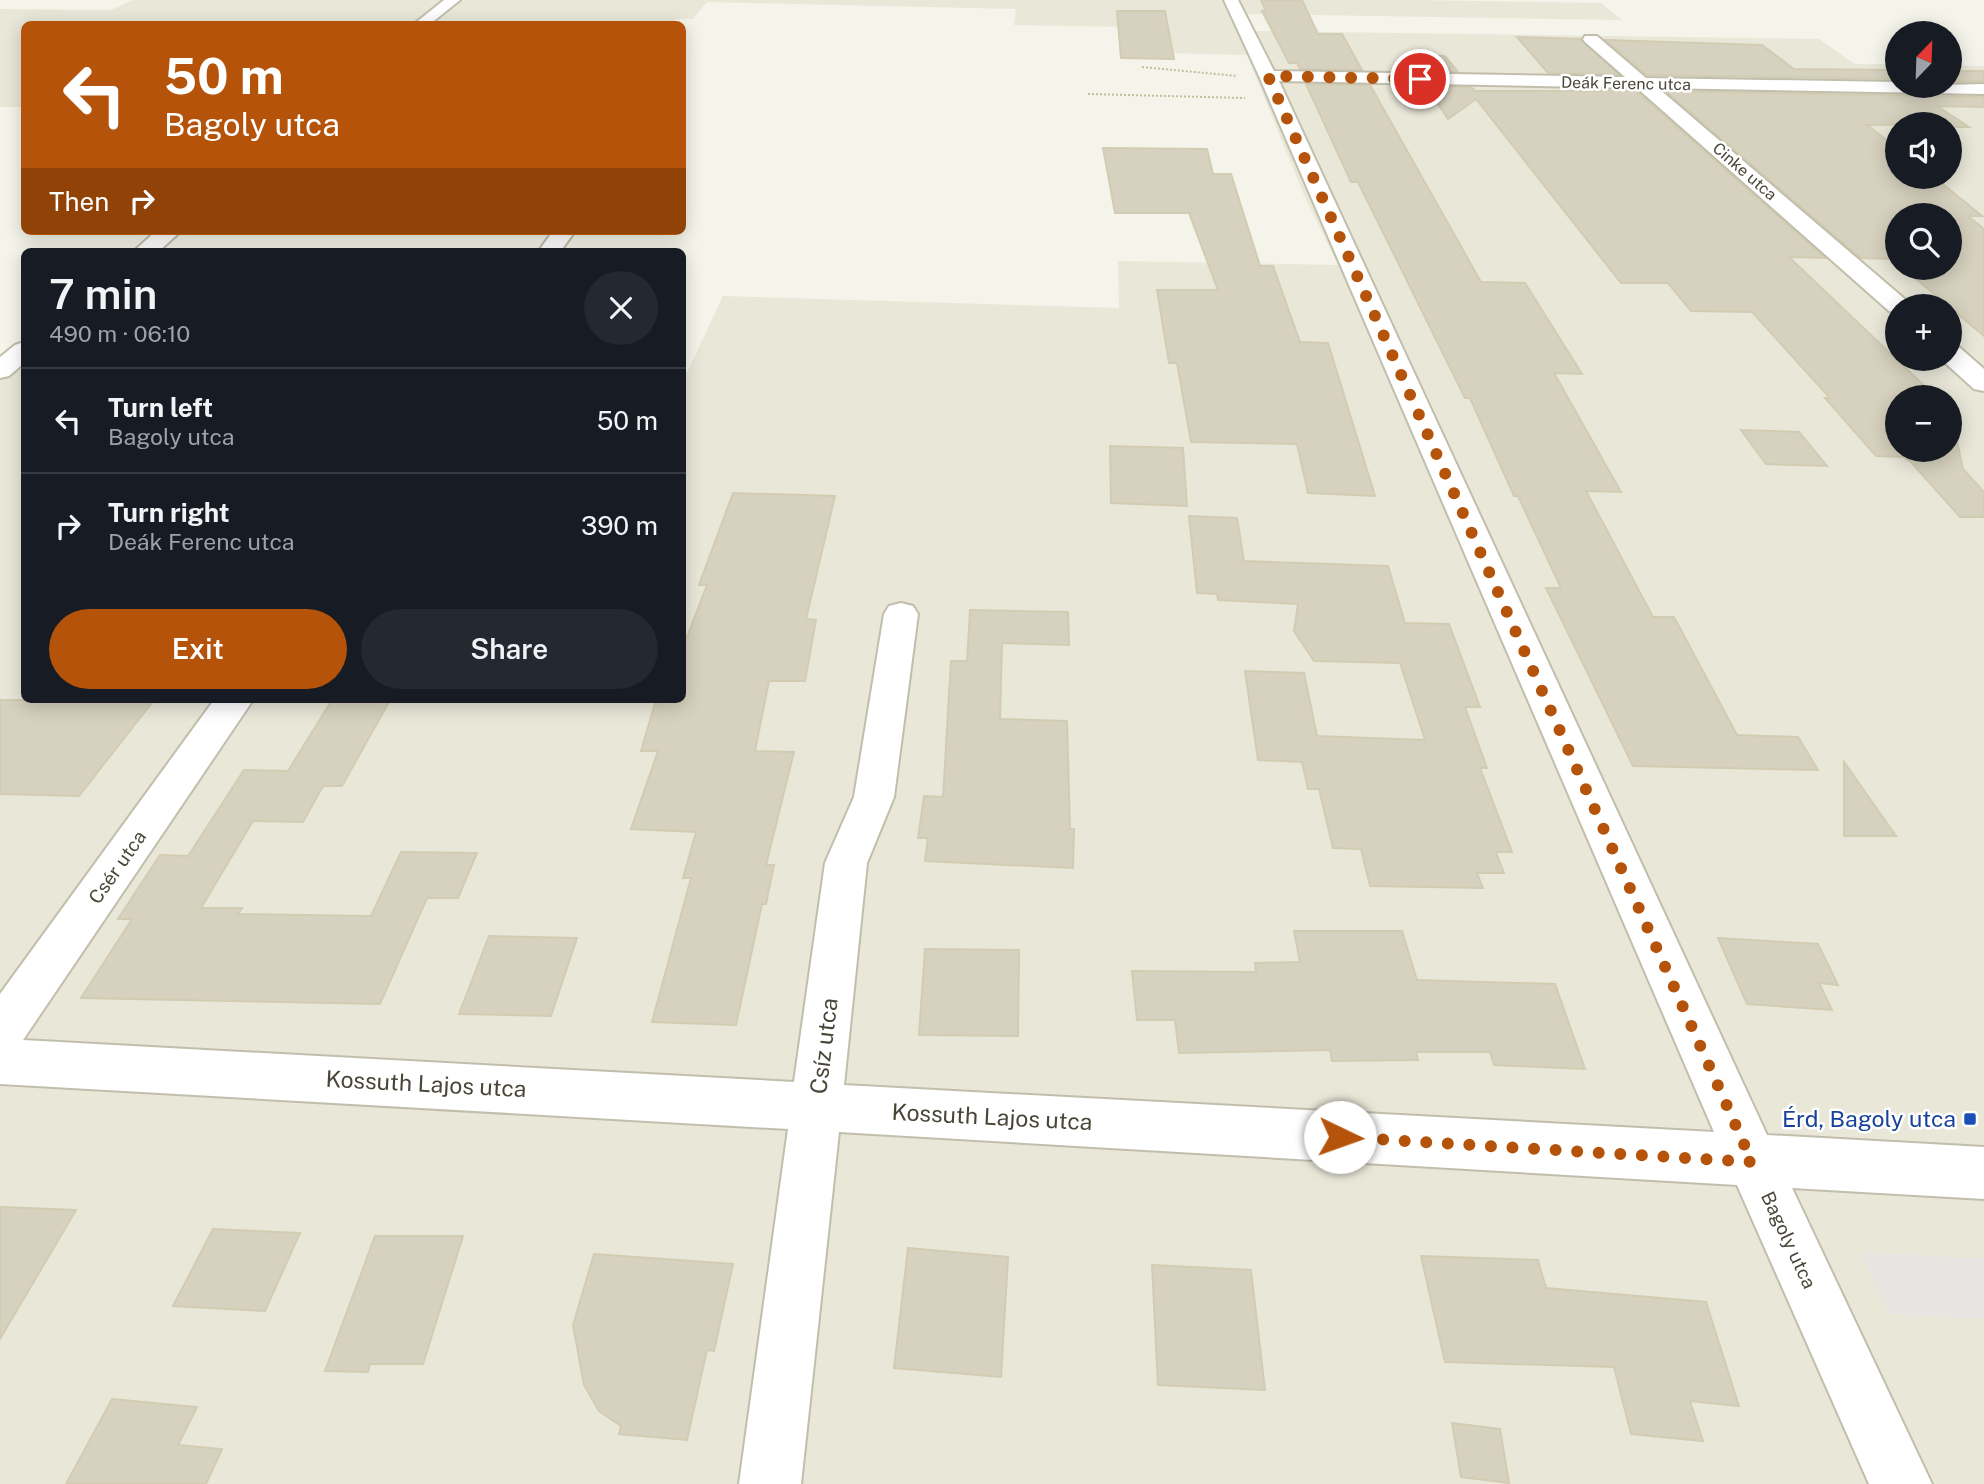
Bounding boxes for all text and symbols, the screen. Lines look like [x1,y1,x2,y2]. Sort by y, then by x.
north arrow [1885,21,1962,98]
map controls [1885,21,1962,462]
text: 50 m [164,47,284,105]
icon: left [49,49,140,140]
pin [1390,49,1450,109]
icon: arrive [1401,60,1439,98]
street label: Deák Ferenc utca [1561,73,1691,94]
text: Bagoly utca [164,106,340,143]
button: sound [1885,112,1962,189]
street label: Cinke utca [1709,138,1781,204]
icon: right [123,182,161,220]
text: Then [49,186,109,217]
button: search [1885,203,1962,280]
text: 7 min [49,269,157,318]
button: close [584,271,658,345]
button: + [1885,294,1962,371]
text: 490 m · 06:10 [49,320,190,347]
button: − [1885,385,1962,462]
text: Turn left [108,392,213,423]
icon: left [49,402,87,440]
text: 50 m [597,405,658,436]
text: Bagoly utca [108,423,234,450]
text: Turn right [108,497,230,528]
icon: right [49,507,87,545]
text: 390 m [581,510,658,541]
text: Deák Ferenc utca [108,528,295,555]
button: Exit [49,609,347,689]
button: Share [361,609,658,689]
street label: Csér utca [84,826,150,908]
street label: Csíz utca [804,996,843,1096]
street label: Kossuth Lajos utca [325,1065,527,1102]
street label: Kossuth Lajos utca [891,1098,1093,1135]
position arrow [1303,1100,1377,1174]
place label: Érd, Bagoly utca [1782,1105,1956,1132]
marker: Érd, Bagoly utca [1962,1111,1978,1127]
street label: Bagoly utca [1757,1188,1821,1292]

